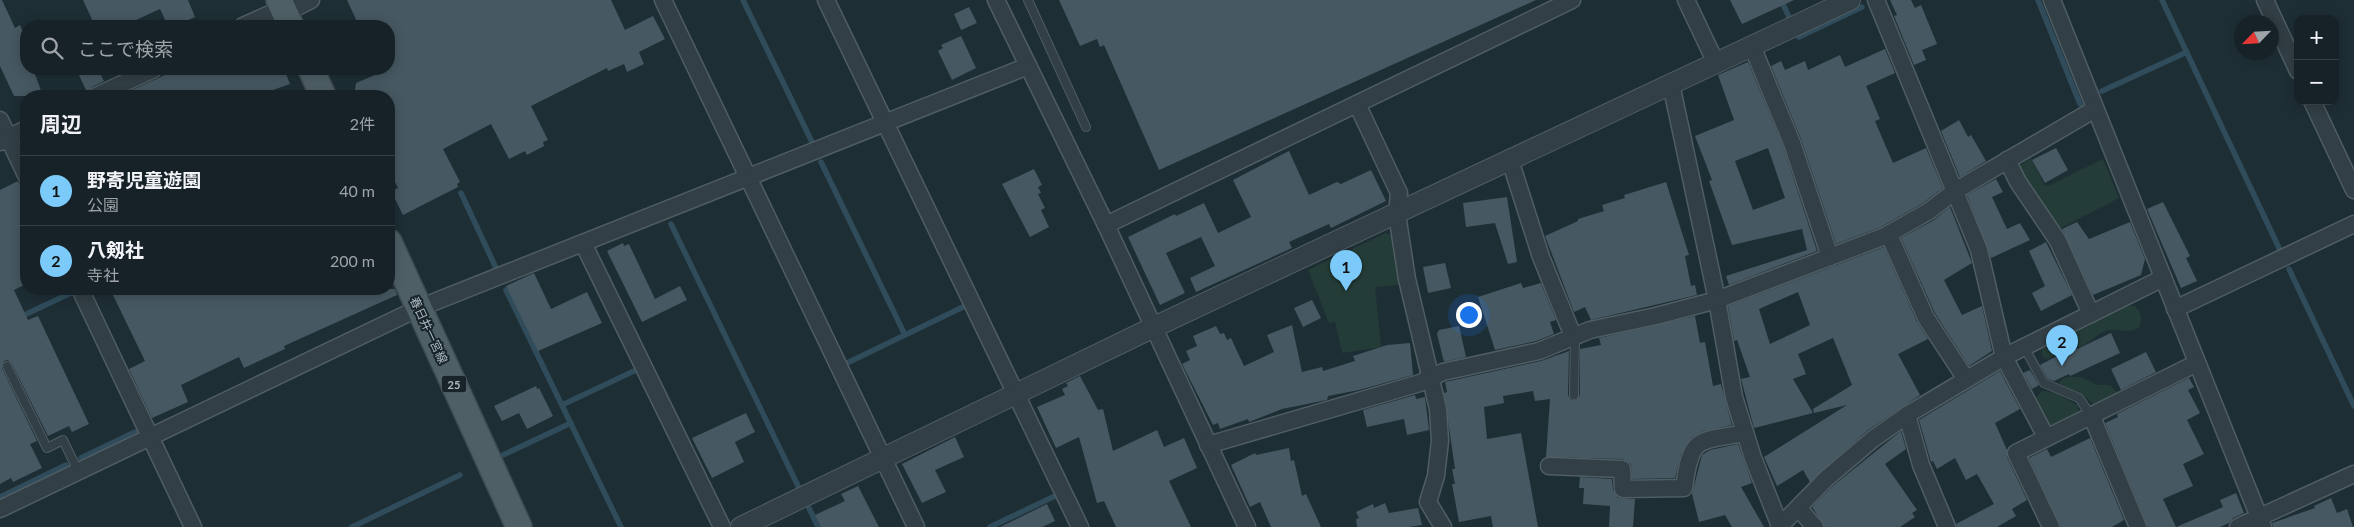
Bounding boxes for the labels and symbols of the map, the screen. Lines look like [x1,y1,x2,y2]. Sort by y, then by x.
north arrow [2234,15,2279,60]
pin: 1 [1330,250,1362,291]
street label: 春日井一宮線 [407,294,451,366]
your location [1456,302,1482,328]
pin: 2 [2046,325,2078,366]
road number: 25 [442,376,466,392]

